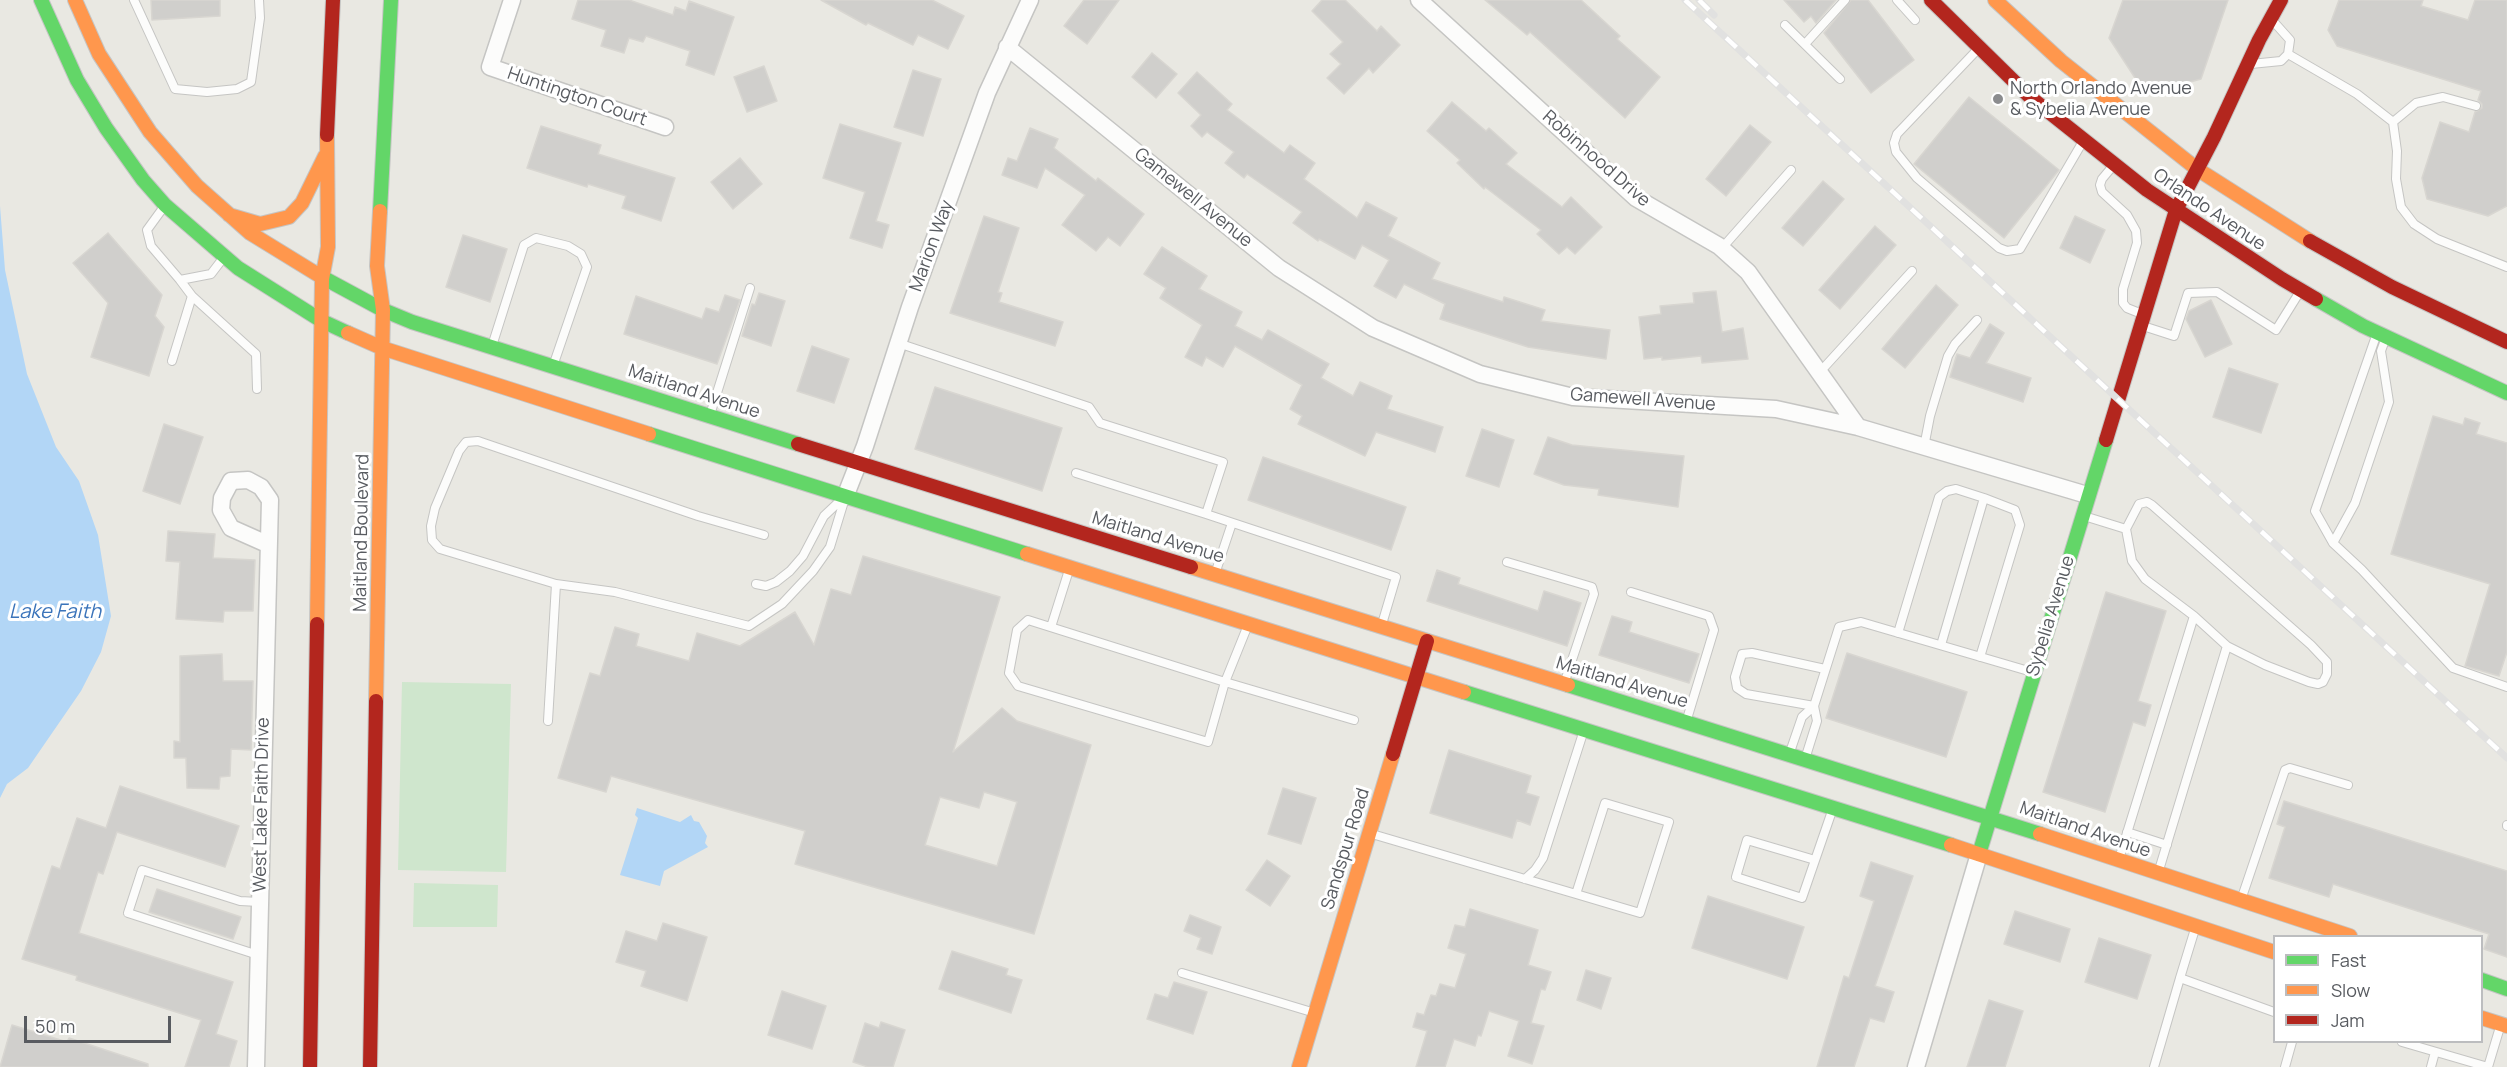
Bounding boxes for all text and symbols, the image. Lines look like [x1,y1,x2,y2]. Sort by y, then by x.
street label: Huntington Court [504,63,650,131]
place label: North Orlando Avenue & Sybelia Avenue [2010,78,2192,121]
marker: North Orlando Avenue & Sybelia Avenue [1991,92,2005,106]
street label: Robinhood Drive [1538,106,1654,212]
street label: Gamewell Avenue [1130,144,1256,252]
street label: Orlando Avenue [2149,164,2269,256]
street label: Marion Way [905,197,959,295]
street label: Maitland Avenue [625,361,763,423]
street label: Gamewell Avenue [1570,384,1716,416]
street label: Maitland Boulevard [350,454,374,612]
street label: Maitland Avenue [1089,508,1227,568]
street label: Sybelia Avenue [2022,553,2080,679]
water label: Lake Faith [9,600,101,624]
street label: Maitland Avenue [1553,653,1691,713]
street label: West Lake Faith Drive [250,717,274,893]
street label: Sandspur Road [1317,786,1375,912]
street label: Maitland Avenue [2017,797,2153,863]
legend [2273,935,2483,1043]
text: Fast [2331,948,2366,972]
text: Slow [2331,978,2370,1002]
scale bar [27,1004,174,1042]
text: Jam [2331,1008,2365,1032]
text: 50 m [35,1014,75,1038]

